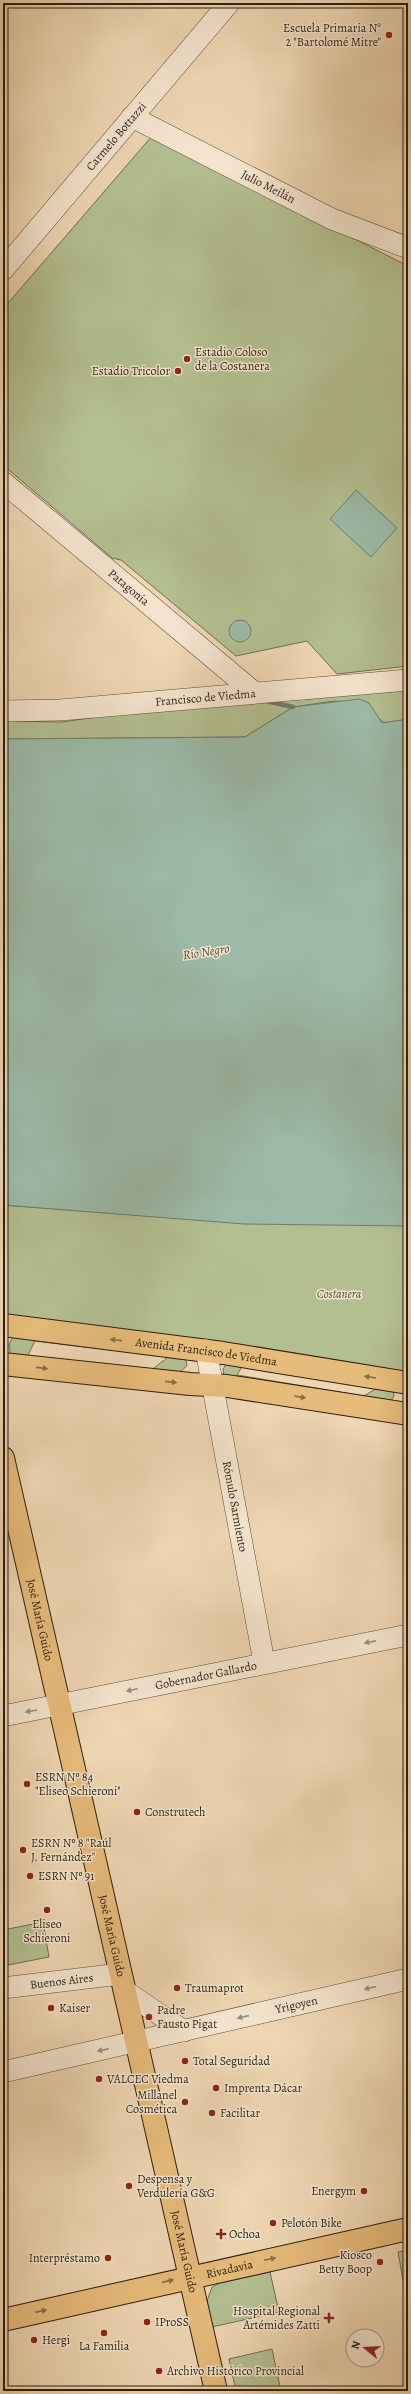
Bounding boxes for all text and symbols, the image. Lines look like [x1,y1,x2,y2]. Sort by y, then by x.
place label: Escuela Primaria N° 2 "Bartolomé Mitre" [283,20,381,50]
marker: Escuela Primaria N° 2 "Bartolomé Mitre" [384,30,394,40]
street label: Carmelo Bottazzi [82,99,150,174]
street label: Julio Meilán [239,166,298,207]
place label: Estadio Coloso de la Costanera [195,344,270,374]
marker: Estadio Coloso de la Costanera [182,354,192,364]
place label: Estadio Tricolor [92,363,170,379]
marker: Estadio Tricolor [173,366,183,376]
street label: Patagonia [105,565,153,609]
street label: Francisco de Viedma [154,685,257,710]
water label: Río Negro [182,939,231,964]
park label: Costanera [317,1286,362,1302]
street label: Avenida Francisco de Viedma [134,1334,279,1370]
one-way arrow [110,1337,122,1343]
one-way arrow [36,1365,48,1371]
one-way arrow [363,1373,376,1379]
one-way arrow [165,1379,177,1385]
one-way arrow [294,1394,306,1400]
street label: Rómulo Sarmiento [219,1459,251,1553]
street label: José María Guido [23,1577,57,1662]
one-way arrow [364,1639,376,1645]
street label: Gobernador Gallardo [154,1657,258,1693]
one-way arrow [126,1687,139,1693]
one-way arrow [25,1708,37,1714]
place label: ESRN Nº 84 "Eliseo Schieroni" [35,1769,121,1799]
marker: ESRN Nº 84 "Eliseo Schieroni" [22,1779,32,1789]
place label: Construtech [145,1804,206,1820]
marker: Construtech [132,1807,142,1817]
place label: ESRN Nº 8 "Raúl J. Fernández" [31,1835,112,1865]
marker: ESRN Nº 8 "Raúl J. Fernández" [18,1845,28,1855]
place label: ESRN Nº 91 [38,1868,94,1884]
marker: ESRN Nº 91 [25,1871,35,1881]
street label: José María Guido [95,1893,129,1978]
marker: Eliseo Schieroni [42,1905,52,1915]
place label: Eliseo Schieroni [24,1916,70,1946]
street label: Buenos Aires [29,1969,94,1993]
place label: Traumaprot [185,1980,244,1996]
marker: Traumaprot [172,1983,182,1993]
one-way arrow [364,1986,376,1992]
street label: Yrigoyen [273,1992,319,2017]
place label: Kaiser [59,2000,91,2016]
place label: Padre Fausto Pigat [157,2002,217,2032]
marker: Kaiser [46,2003,56,2013]
marker: Padre Fausto Pigat [144,2012,154,2022]
one-way arrow [237,2015,250,2021]
one-way arrow [97,2048,109,2054]
place label: Total Seguridad [193,2053,271,2069]
marker: Total Seguridad [180,2056,190,2066]
place label: VALCEC Viedma [106,2071,189,2087]
marker: VALCEC Viedma [94,2074,104,2084]
place label: Imprenta Dácar [224,2080,302,2096]
marker: Imprenta Dácar [211,2083,221,2093]
place label: Millanel Cosmética [126,2087,177,2117]
marker: Millanel Cosmética [180,2097,190,2107]
place label: Facilitar [220,2105,261,2121]
marker: Facilitar [207,2108,217,2118]
place label: Despensa y Verdulería G&G [136,2171,215,2201]
marker: Despensa y Verdulería G&G [124,2181,134,2191]
place label: Energym [311,2183,356,2199]
marker: Energym [359,2186,369,2196]
street label: José María Guido [167,2209,201,2294]
place label: Pelotón Bike [281,2215,342,2231]
marker: Pelotón Bike [268,2218,278,2228]
place label: Ochoa [229,2226,261,2242]
marker: Ochoa [216,2229,226,2239]
place label: Kiosco Betty Boop [319,2247,372,2277]
place label: Interpréstamo [29,2250,100,2266]
marker: Interpréstamo [103,2253,113,2263]
one-way arrow [264,2255,276,2261]
street label: Rivadavia [204,2256,255,2282]
marker: Kiosco Betty Boop [375,2257,385,2267]
one-way arrow [161,2278,174,2284]
place label: Hospital Regional Artémides Zatti [233,2303,320,2333]
one-way arrow [35,2308,47,2314]
marker: Hospital Regional Artémides Zatti [323,2312,335,2324]
place label: IProSS [155,2314,189,2330]
marker: IProSS [142,2317,152,2327]
marker: La Familia [99,2328,109,2338]
north arrow [345,2328,385,2368]
place label: Hergi [42,2332,70,2348]
marker: Hergi [29,2335,39,2345]
place label: La Familia [79,2338,130,2354]
text: N [348,2339,364,2351]
place label: Archivo Histórico Provincial [166,2363,304,2379]
marker: Archivo Histórico Provincial [154,2366,164,2376]

